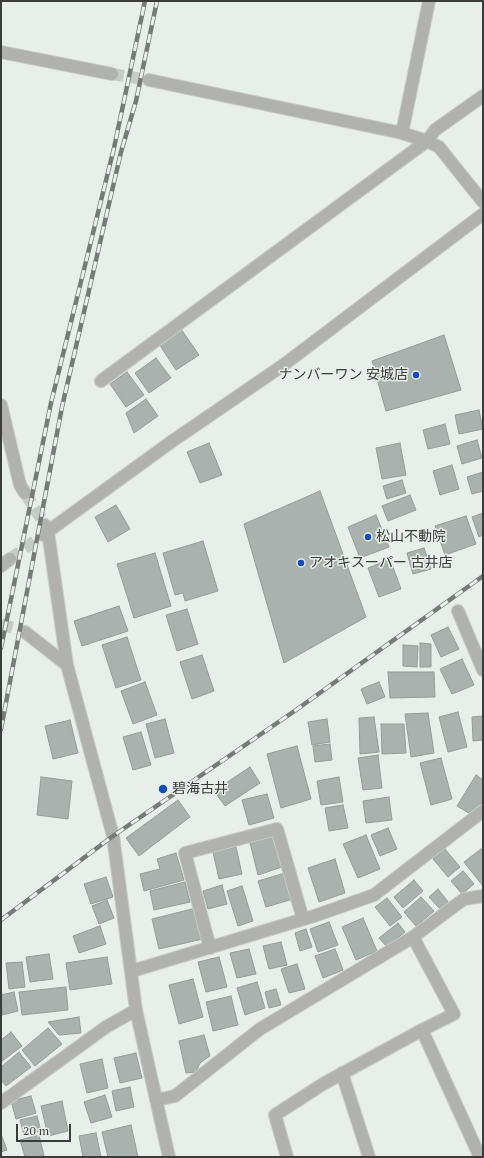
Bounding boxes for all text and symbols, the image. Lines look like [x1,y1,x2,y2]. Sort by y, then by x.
place label: ナンバーワン 安城店 [279,367,408,383]
marker: ナンバーワン 安城店 [411,370,421,380]
place label: 松山不動院 [376,529,446,545]
marker: 松山不動院 [363,532,373,542]
place label: アオキスーパー 古井店 [309,555,452,571]
marker: アオキスーパー 古井店 [296,558,306,568]
place label: 碧海古井 [172,781,228,797]
marker: 碧海古井 [157,783,169,795]
scale bar [18,1116,73,1142]
text: 20 m [23,1123,49,1138]

